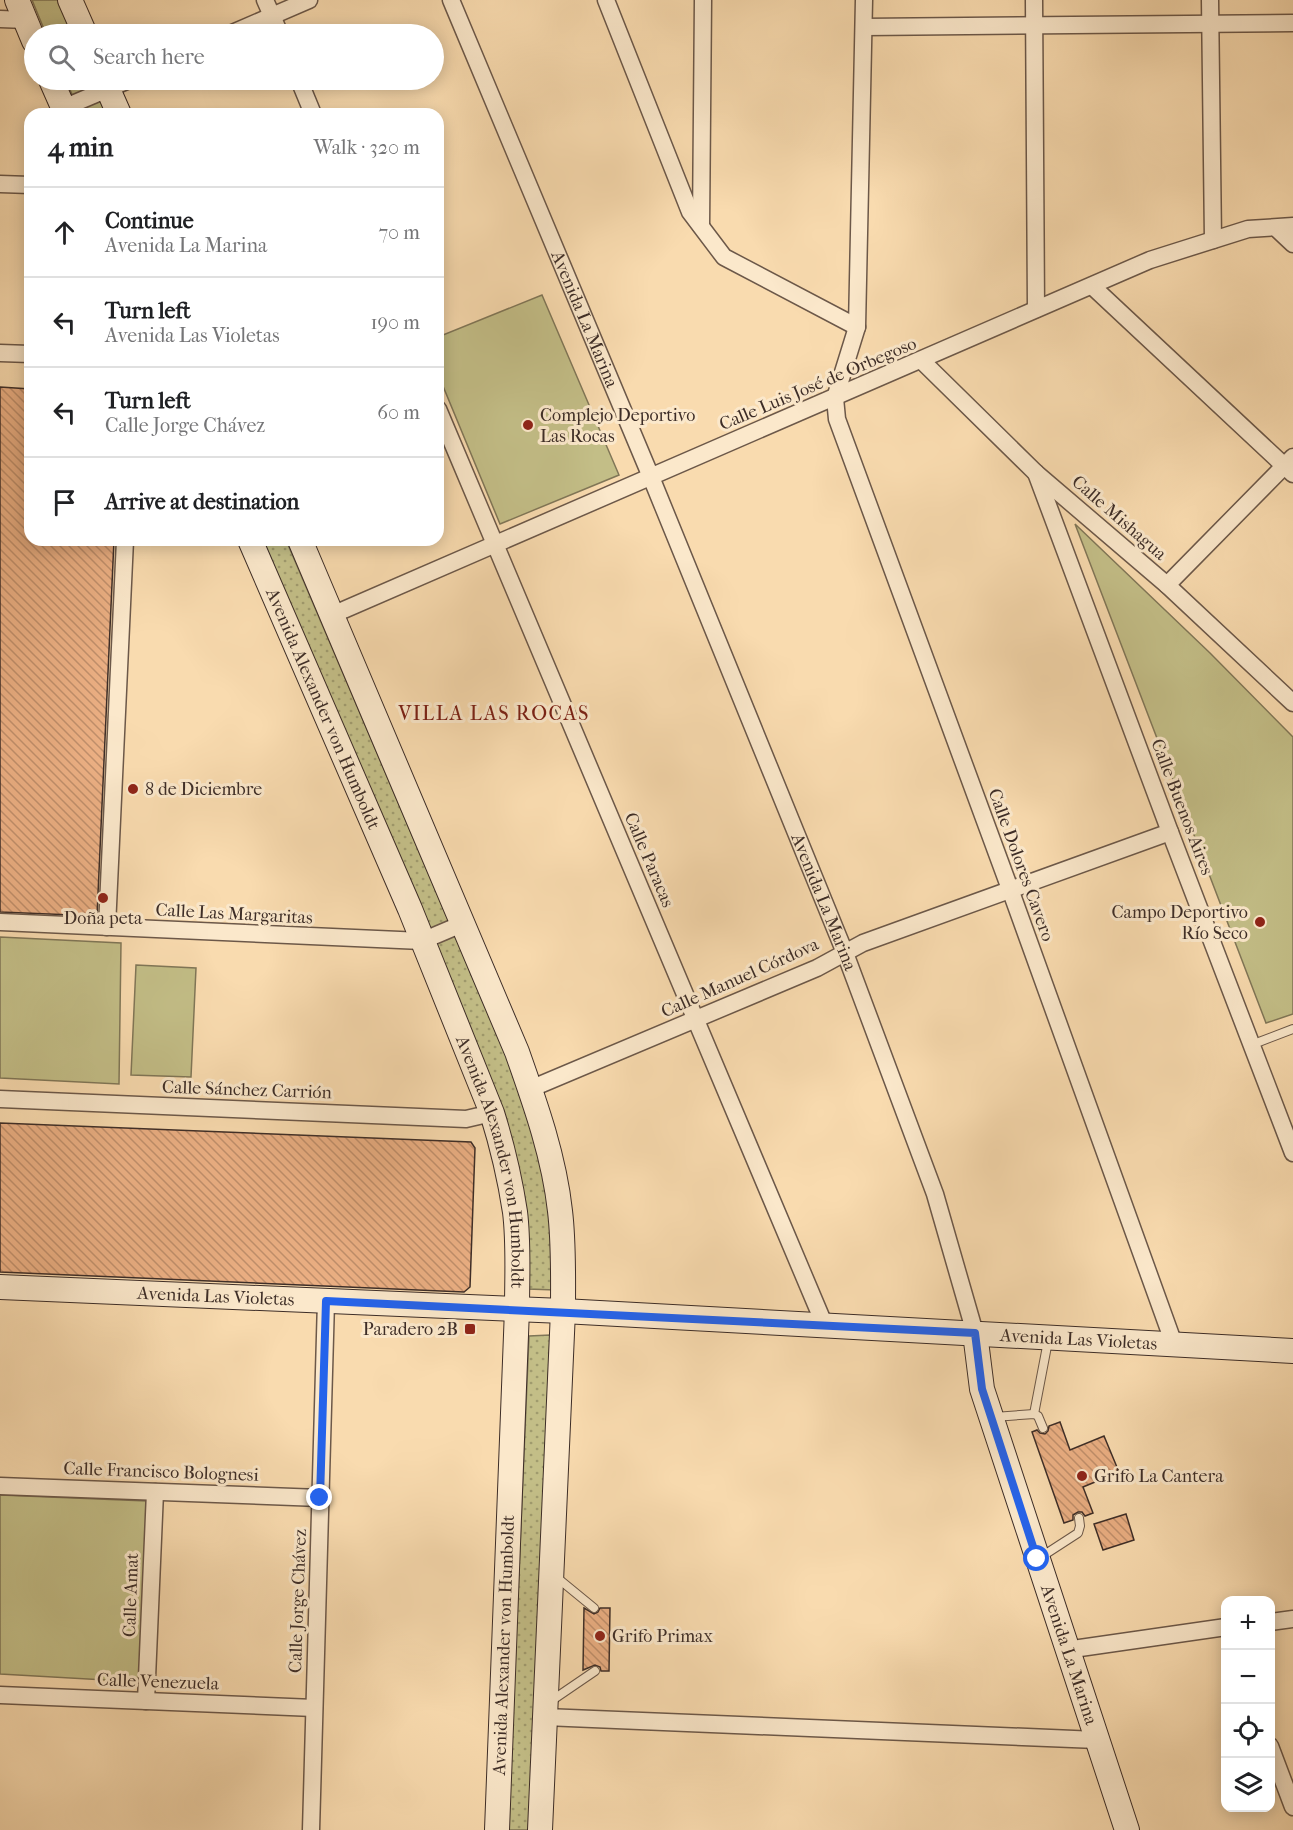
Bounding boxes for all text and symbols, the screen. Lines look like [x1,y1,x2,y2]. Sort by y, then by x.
search box [24,24,444,90]
icon: search [45,41,78,74]
text: Search here [93,44,205,70]
text: 4 min [48,132,113,163]
text: Walk · 320 m [314,136,420,159]
text: Continue [105,208,194,234]
icon: ahead [48,216,81,249]
text: 70 m [378,221,420,244]
text: Avenida La Marina [105,234,267,257]
street label: Avenida La Marina [546,247,623,391]
text: Turn left [105,298,191,324]
icon: left [48,306,81,339]
text: 190 m [370,311,420,334]
text: Avenida Las Violetas [105,324,280,347]
street label: Calle Luis José de Orbegoso [716,333,920,435]
text: Turn left [105,388,191,414]
icon: left [48,396,81,429]
text: 60 m [377,401,420,424]
place label: Complejo Deportivo Las Rocas [540,405,695,447]
text: Calle Jorge Chávez [105,414,265,437]
marker: Complejo Deportivo Las Rocas [521,418,535,432]
street label: Calle Mishagua [1067,471,1171,565]
icon: arrive [48,486,81,519]
text: Arrive at destination [105,489,299,515]
street label: Avenida Alexander von Humboldt [261,584,385,833]
district label: VILLA LAS ROCAS [397,702,590,725]
street label: Calle Buenos Aires [1146,736,1218,878]
place label: 8 de Diciembre [145,779,262,800]
marker: 8 de Diciembre [126,782,140,796]
street label: Calle Dolores Cavero [984,786,1058,944]
street label: Calle Paracas [620,809,679,911]
street label: Avenida La Marina [786,829,861,974]
marker: Doña peta [96,891,110,905]
street label: Calle Las Margaritas [155,899,313,929]
place label: Campo Deportivo Río Seco [1111,902,1248,944]
place label: Doña peta [64,908,143,929]
marker: Campo Deportivo Río Seco [1253,915,1267,929]
street label: Calle Manuel Córdova [658,934,823,1022]
street label: Avenida Alexander von Humboldt [451,1032,528,1289]
street label: Calle Sánchez Carrión [162,1077,333,1103]
street label: Avenida Las Violetas [136,1282,295,1310]
place label: Paradero 2B [363,1319,458,1340]
marker: Paradero 2B [463,1322,477,1336]
street label: Avenida Las Violetas [999,1324,1158,1354]
street label: Calle Francisco Bolognesi [63,1458,260,1486]
place label: Grifo La Cantera [1094,1466,1224,1487]
marker: Grifo La Cantera [1075,1469,1089,1483]
route end [306,1484,332,1510]
street label: Avenida Alexander von Humboldt [489,1514,519,1777]
street label: Calle Jorge Chávez [285,1529,311,1673]
route start [1023,1545,1049,1571]
street label: Calle Amat [119,1552,143,1638]
street label: Avenida La Marina [1036,1581,1102,1728]
map controls [1221,1596,1275,1812]
button: + [1221,1596,1275,1650]
place label: Grifo Primax [612,1626,713,1647]
marker: Grifo Primax [593,1629,607,1643]
button: − [1221,1650,1275,1704]
street label: Calle Venezuela [97,1669,220,1695]
button: locate [1221,1704,1275,1758]
button: layers [1221,1758,1275,1812]

